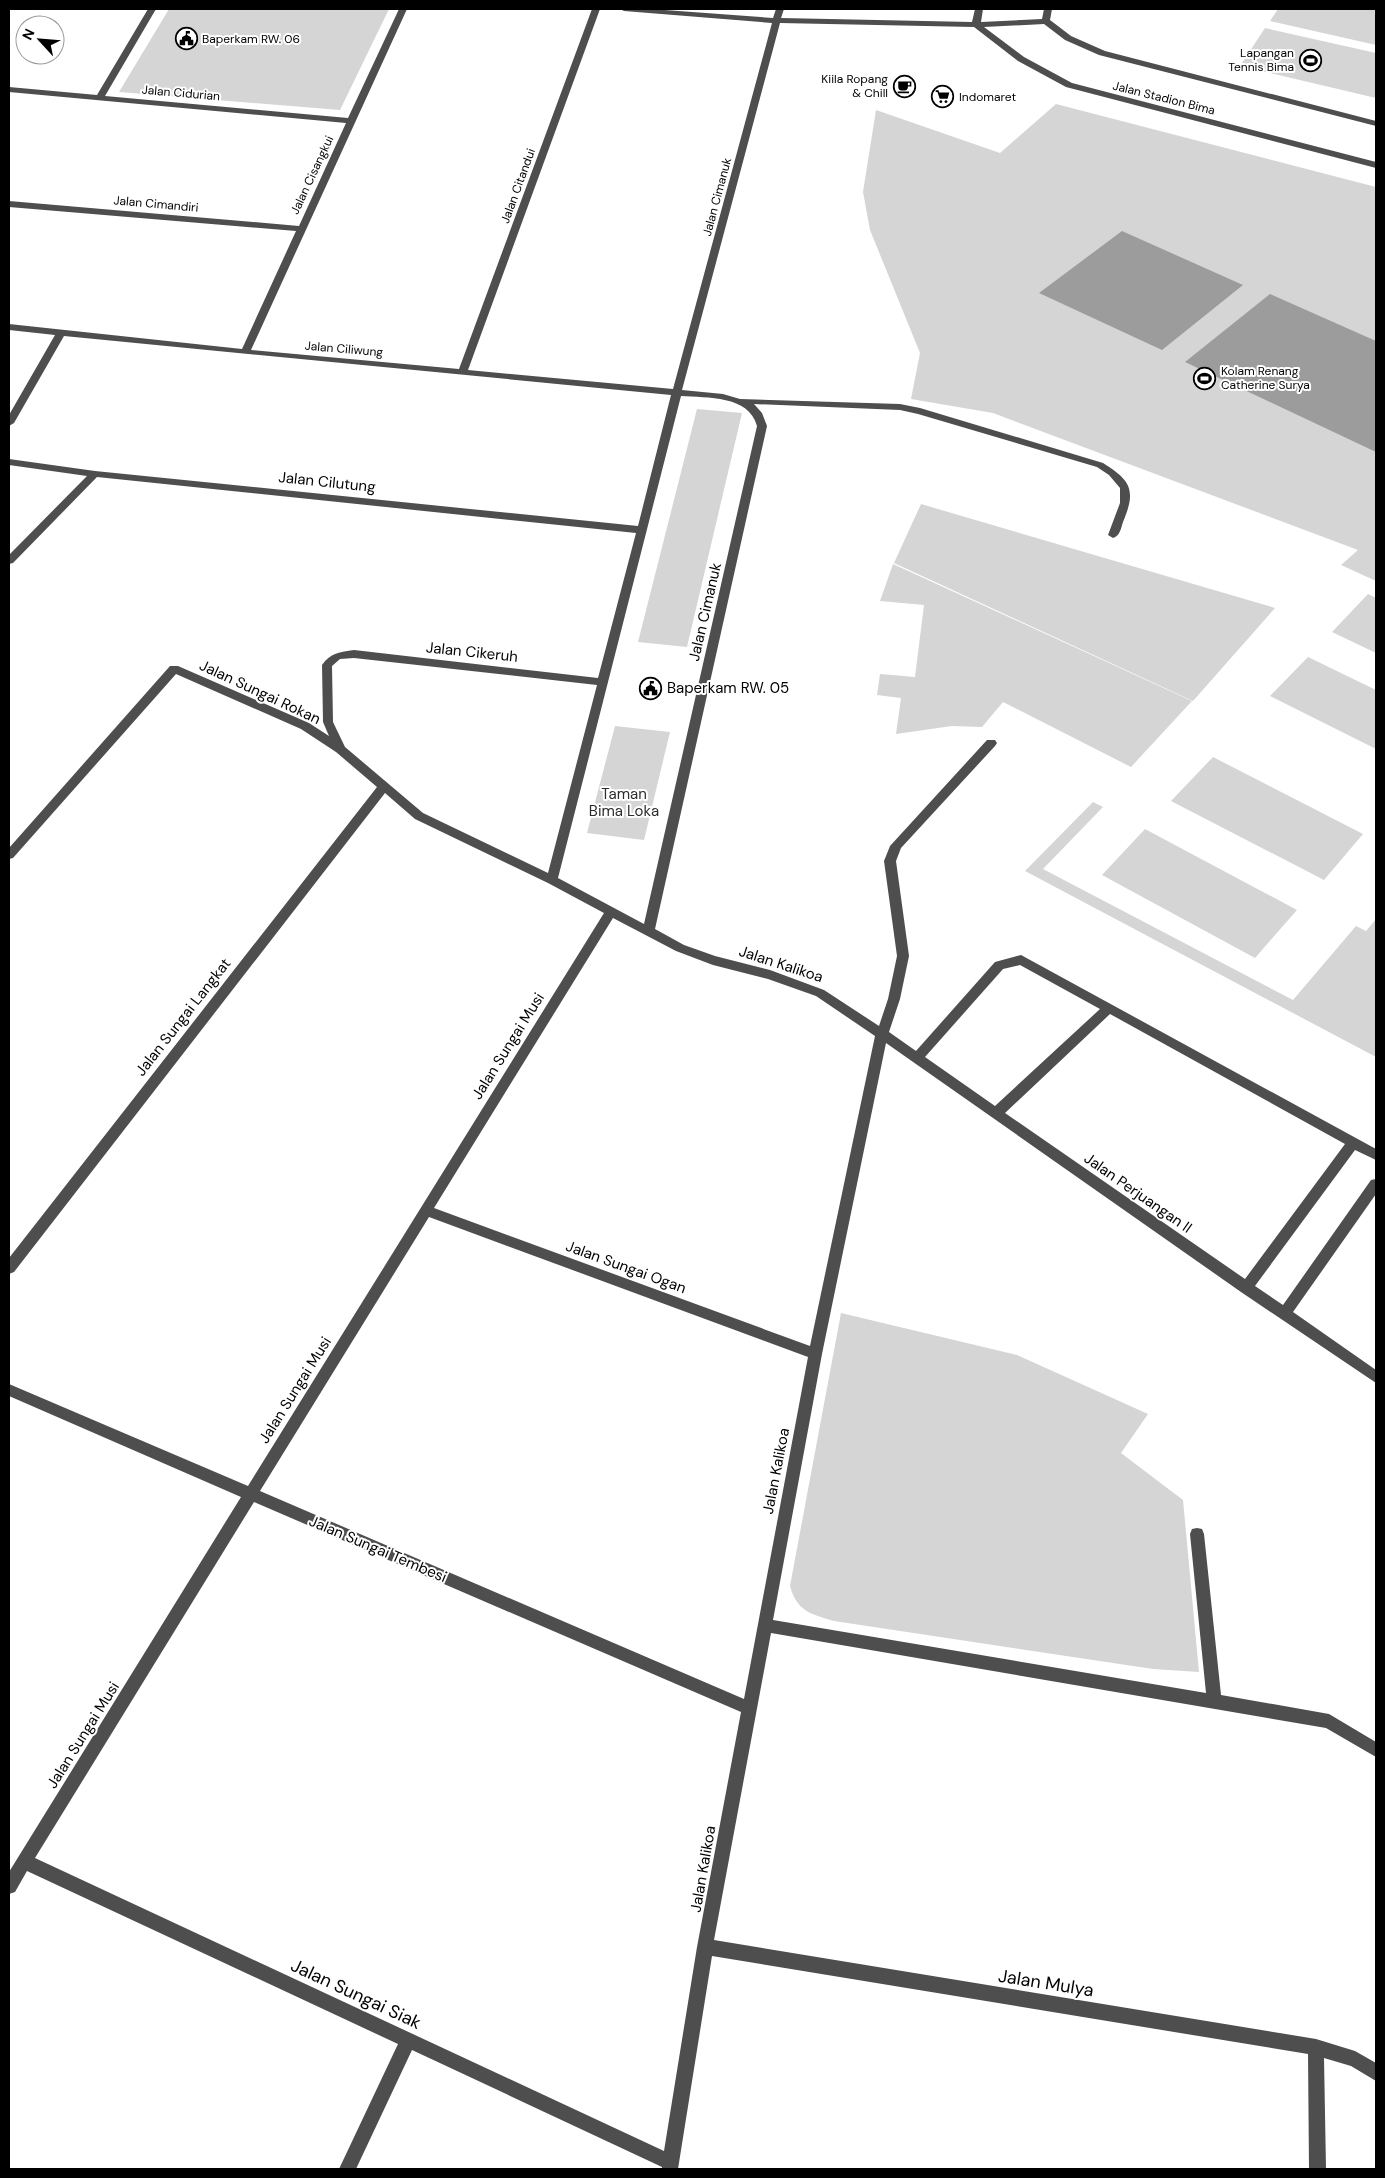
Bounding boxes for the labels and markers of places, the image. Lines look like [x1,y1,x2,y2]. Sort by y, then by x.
public building icon: Baperkam RW. 06 [174,27,198,51]
place label: Baperkam RW. 06 [202,31,300,47]
place label: Lapangan Tennis Bima [1228,45,1294,75]
sports icon: Lapangan Tennis Bima [1298,48,1322,72]
place label: Kiila Ropang & Chill [821,71,888,101]
cafe icon: Kiila Ropang & Chill [892,74,916,98]
supermarket icon: Indomaret [931,85,955,109]
place label: Indomaret [959,89,1016,105]
place label: Kolam Renang Catherine Surya [1221,363,1310,393]
sports icon: Kolam Renang Catherine Surya [1193,366,1217,390]
public building icon: Baperkam RW. 05 [639,676,663,700]
place label: Baperkam RW. 05 [667,678,789,698]

